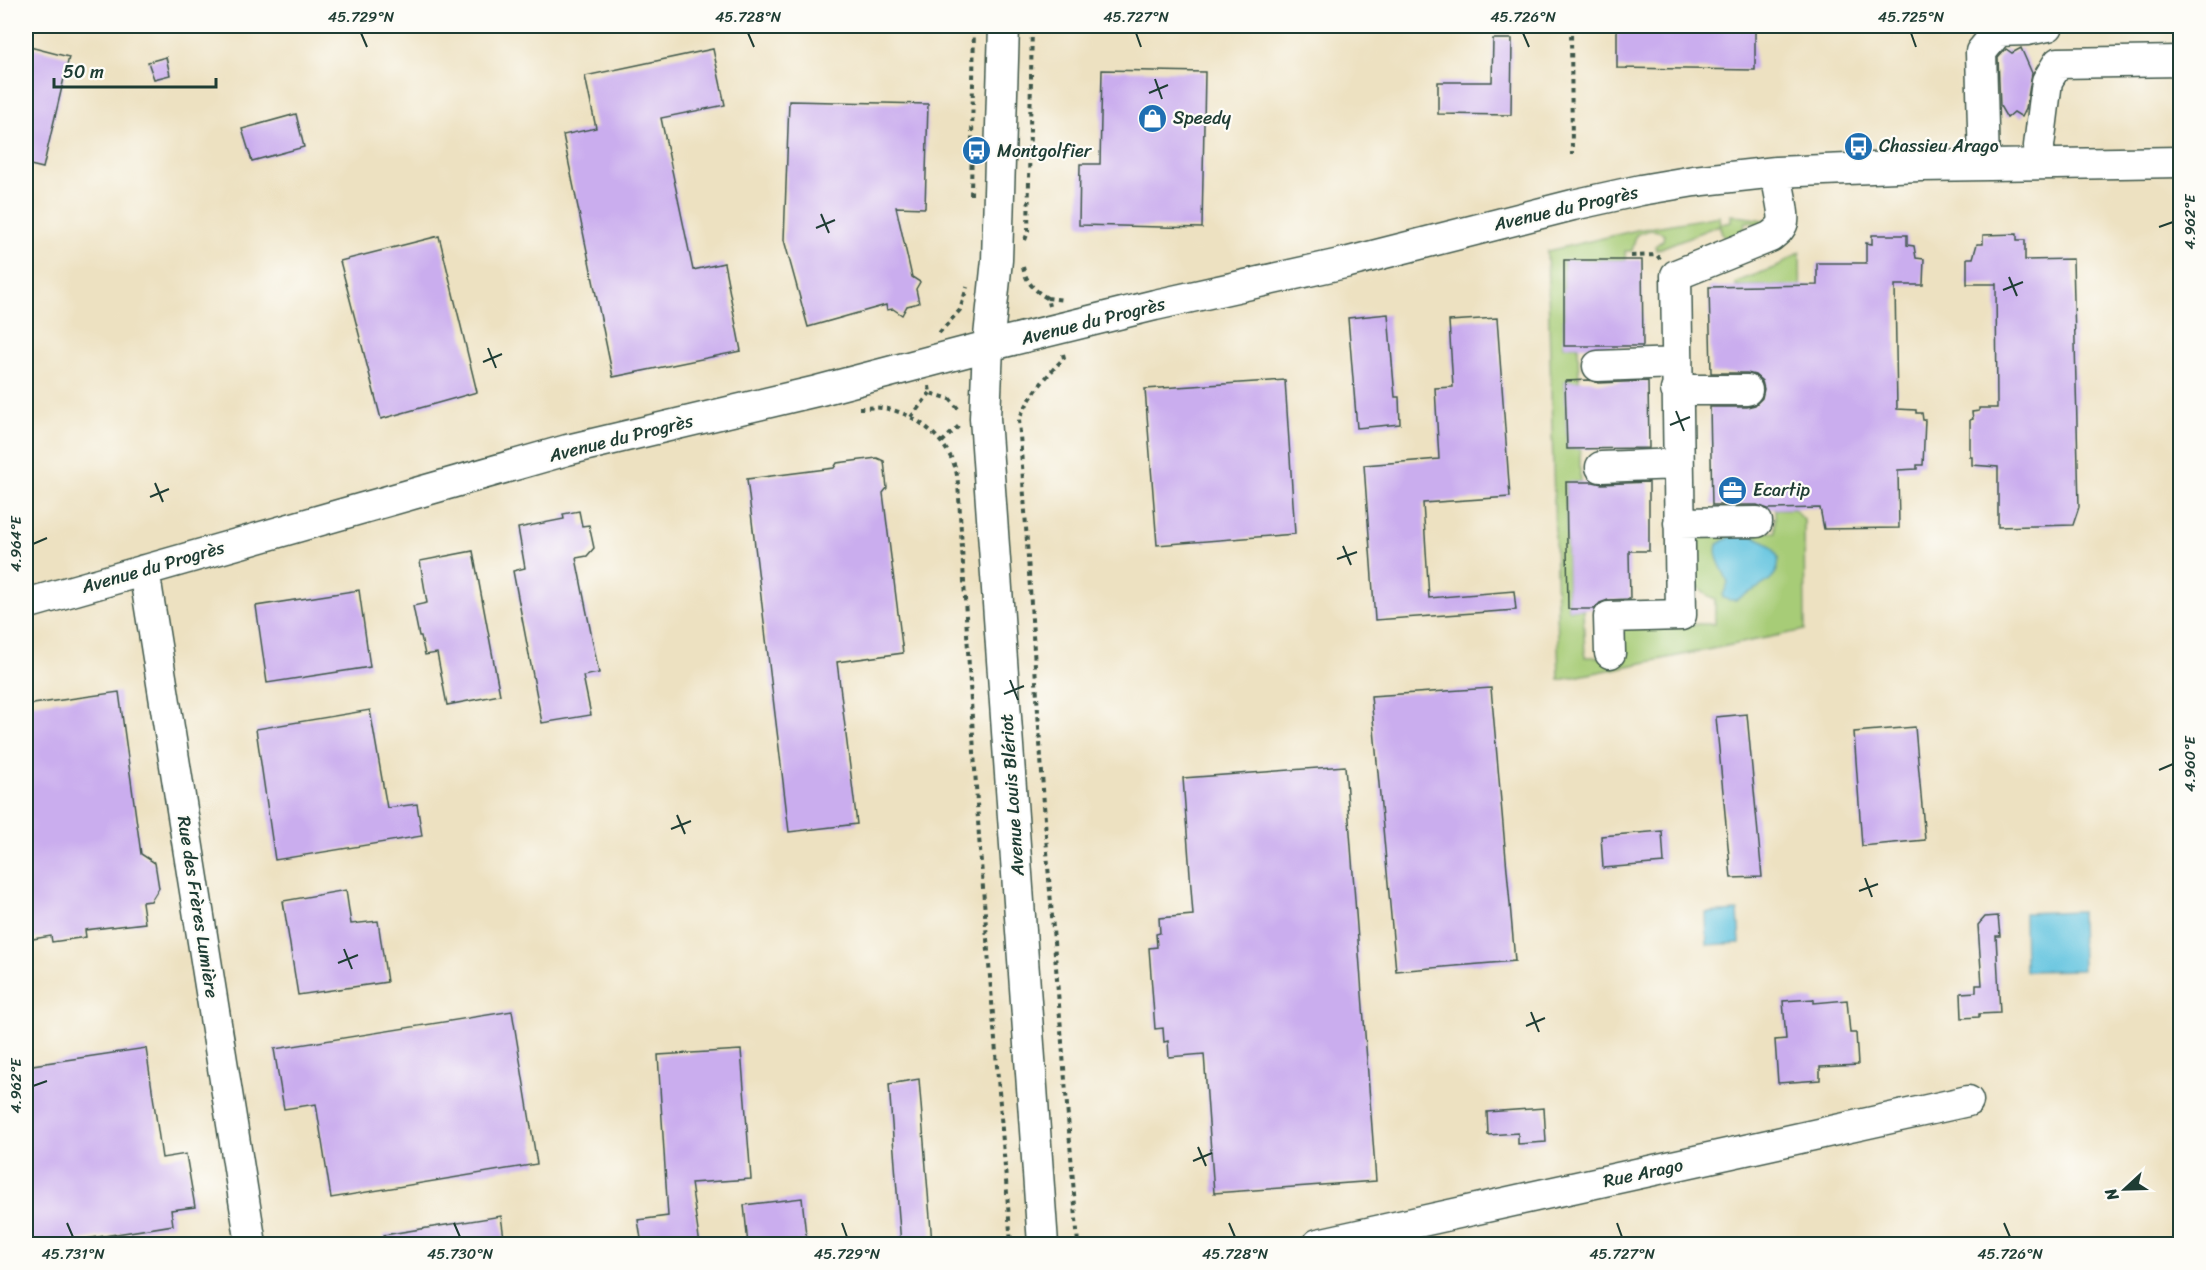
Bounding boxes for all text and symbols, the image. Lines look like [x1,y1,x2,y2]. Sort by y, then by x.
text: 45.729°N [328,4,395,30]
text: 45.728°N [715,4,782,30]
text: 45.727°N [1103,4,1169,30]
text: 45.726°N [1490,4,1556,30]
text: 45.725°N [1878,4,1945,30]
scale bar [54,51,216,89]
text: 50 m [63,56,104,88]
shop icon: Speedy [1136,102,1168,134]
place label: Speedy [1173,102,1232,134]
bus stop icon: Chassieu Arago [1842,130,1874,162]
place label: Chassieu Arago [1879,130,1999,162]
bus stop icon: Montgolfier [960,135,992,167]
place label: Montgolfier [997,135,1093,167]
street label: Avenue du Progrès [1490,176,1642,240]
text: 4.962°E [2177,193,2203,250]
street label: Avenue du Progrès [1017,287,1169,355]
street label: Avenue du Progrès [545,404,697,472]
office icon: Ecartip [1716,474,1748,506]
place label: Ecartip [1753,474,1811,506]
text: 4.964°E [3,514,29,572]
street label: Avenue du Progrès [77,531,229,603]
street label: Avenue Louis Blériot [990,713,1034,878]
text: 4.960°E [2177,734,2203,792]
street label: Rue des Frères Lumière [168,813,228,1001]
text: 4.962°E [3,1057,29,1114]
street label: Rue Arago [1600,1149,1686,1197]
north arrow [2095,1159,2155,1219]
text: N [2096,1183,2127,1206]
text: 45.731°N [41,1241,105,1267]
text: 45.730°N [427,1241,494,1267]
text: 45.729°N [814,1241,881,1267]
text: 45.728°N [1202,1241,1269,1267]
text: 45.727°N [1589,1241,1655,1267]
text: 45.726°N [1977,1241,2043,1267]

